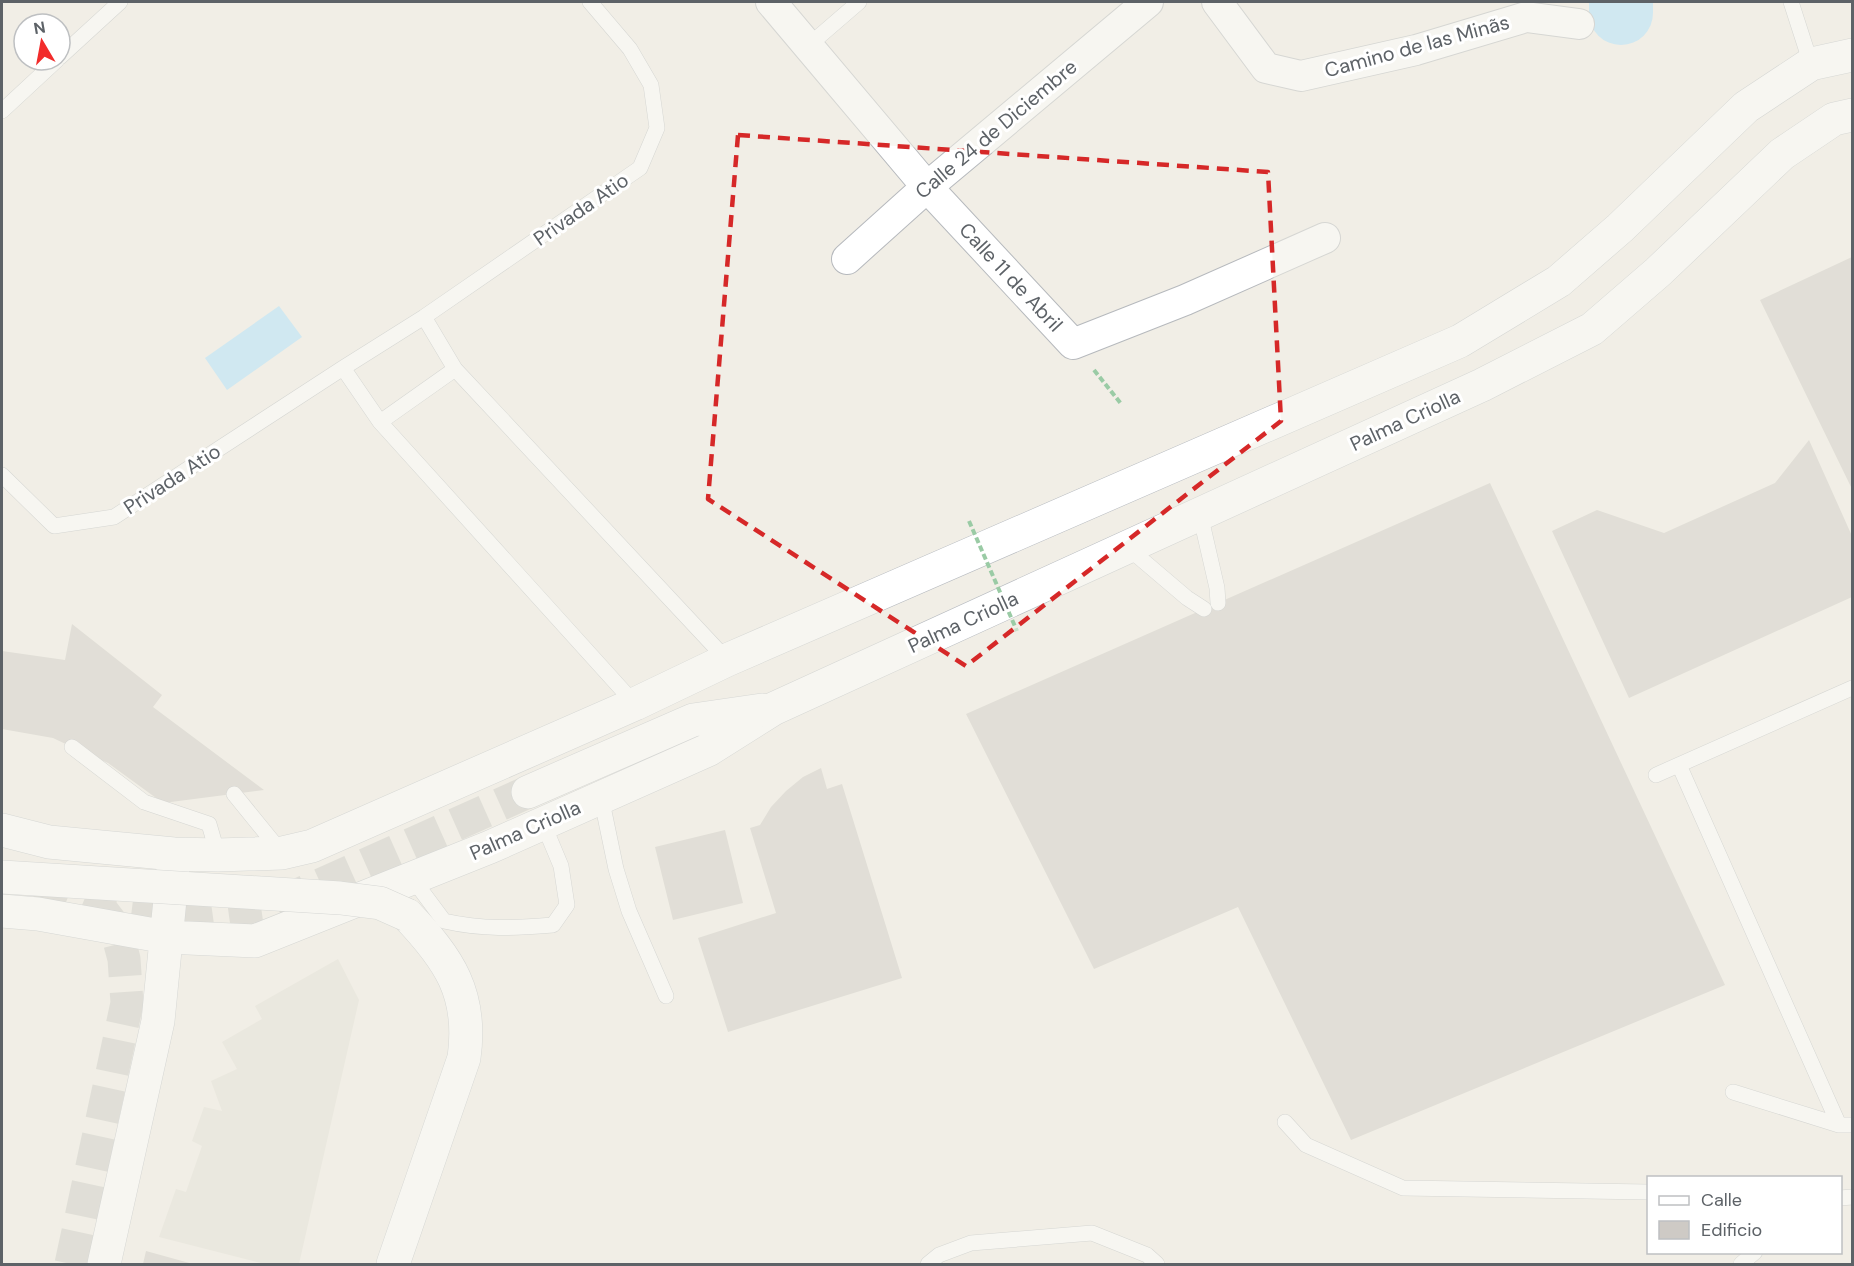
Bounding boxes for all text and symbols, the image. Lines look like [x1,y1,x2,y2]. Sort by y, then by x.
street label: Camino de las Minãs [1322,9,1512,83]
north arrow [12,12,72,72]
text: N [32,16,47,39]
street label: Calle 24 de Diciembre [910,54,1082,204]
street label: Privada Atio [528,167,634,251]
street label: Calle 11 de Abril [954,217,1068,337]
street label: Palma Criolla [1346,383,1464,457]
street label: Privada Atio [119,438,225,520]
street label: Palma Criolla [904,585,1022,659]
street label: Palma Criolla [465,794,585,866]
legend [1647,1176,1842,1254]
text: Calle [1701,1188,1742,1212]
text: Edificio [1701,1218,1762,1242]

